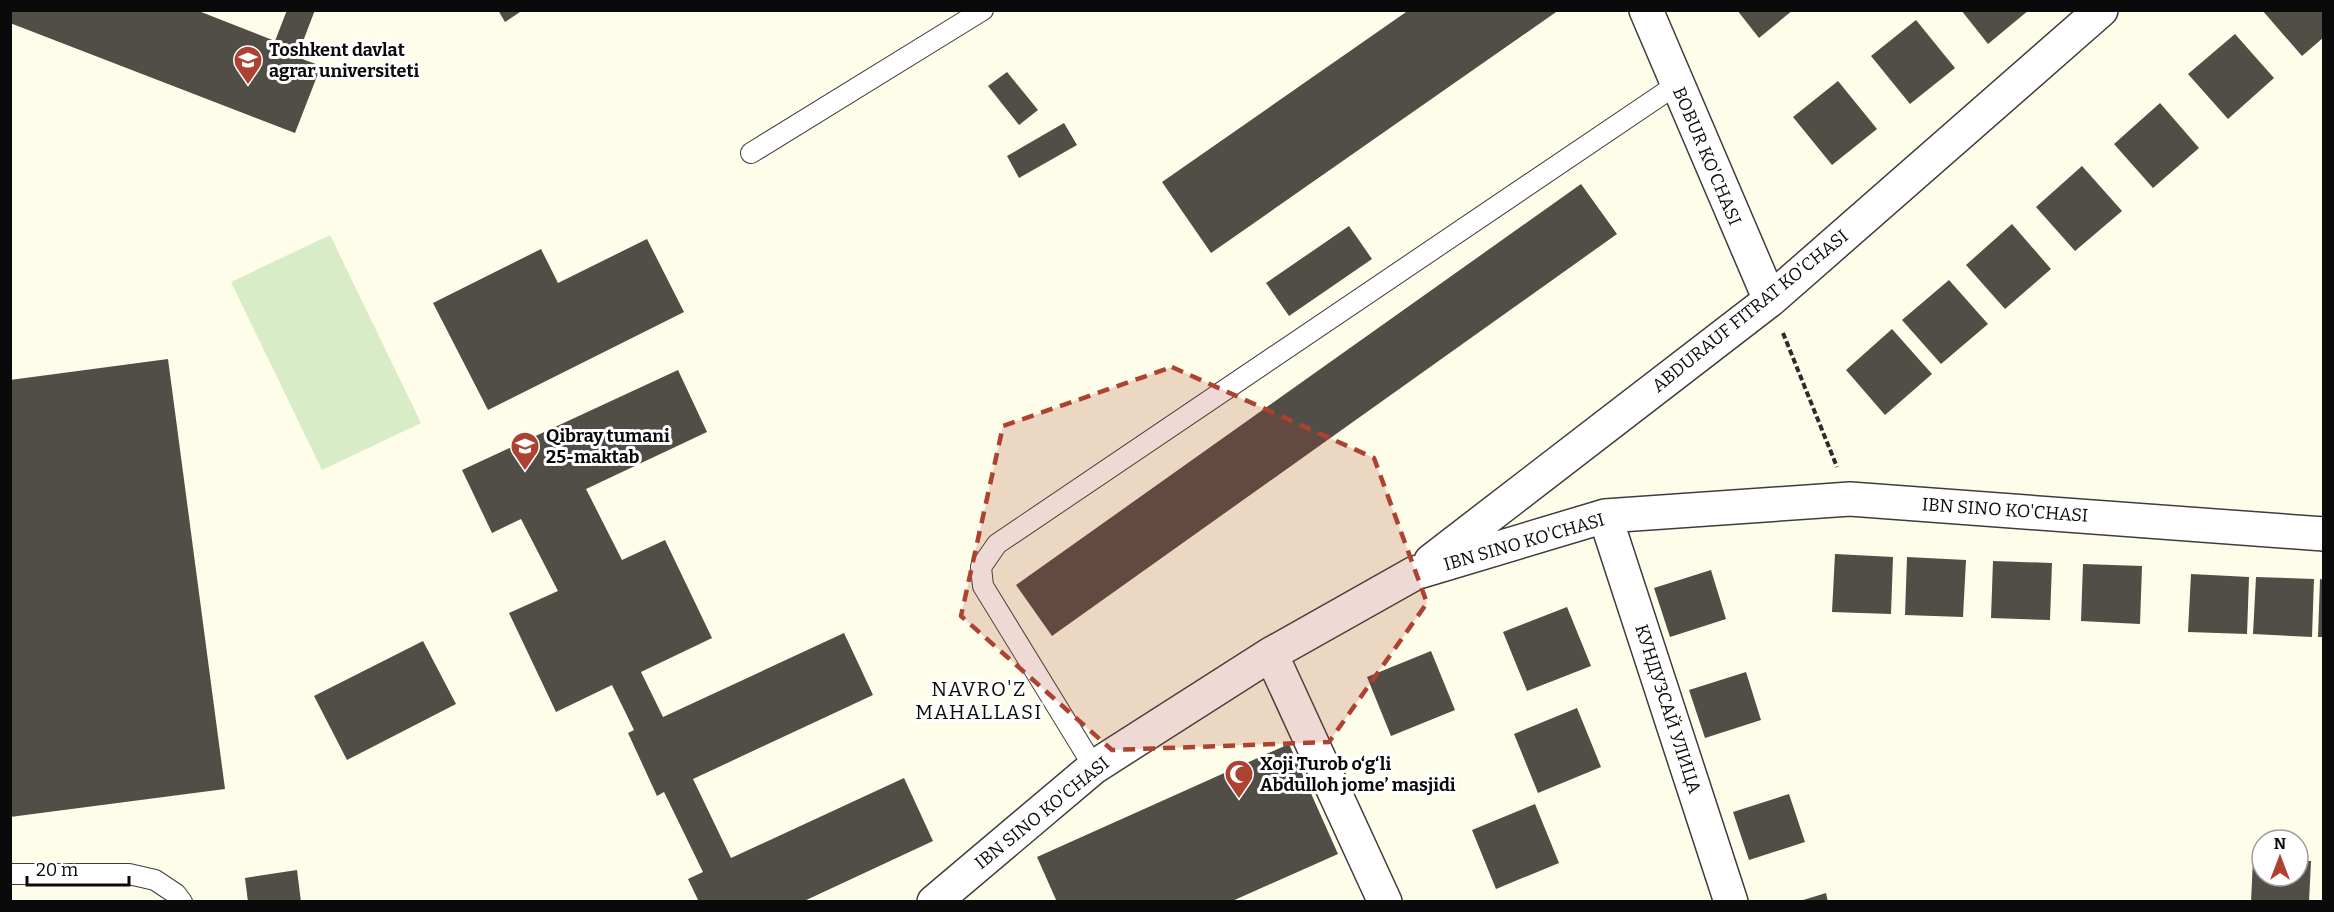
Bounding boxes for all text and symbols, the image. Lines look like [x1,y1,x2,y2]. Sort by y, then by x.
place label: Toshkent davlat agrar universiteti [269,39,420,82]
school or university icon: Toshkent davlat agrar universiteti [232,44,264,86]
street label: BOBUR KO'CHASI [1668,84,1746,228]
street label: ABDURAUF FITRAT KO'CHASI [1648,225,1852,397]
place label: Qibray tumani 25-maktab [546,425,670,468]
school or university icon: Qibray tumani 25-maktab [509,430,541,472]
street label: IBN SINO KO'CHASI [1921,493,2089,527]
street label: IBN SINO KO'CHASI [1441,508,1607,576]
street label: КУНДУЗСАЙ УЛИЦА [1630,622,1706,797]
district label: NAVRO'Z MAHALLASI [915,677,1043,724]
street label: IBN SINO KO'CHASI [970,752,1114,874]
place label: Xoji Turob o‘g‘li Abdulloh jome’ masjidi [1260,753,1456,796]
mosque icon: Xoji Turob o‘g‘li Abdulloh jome’ masjidi [1223,758,1255,800]
north arrow [2250,828,2310,888]
text: N [2274,834,2286,853]
scale bar [27,849,129,887]
text: 20 m [36,859,78,881]

